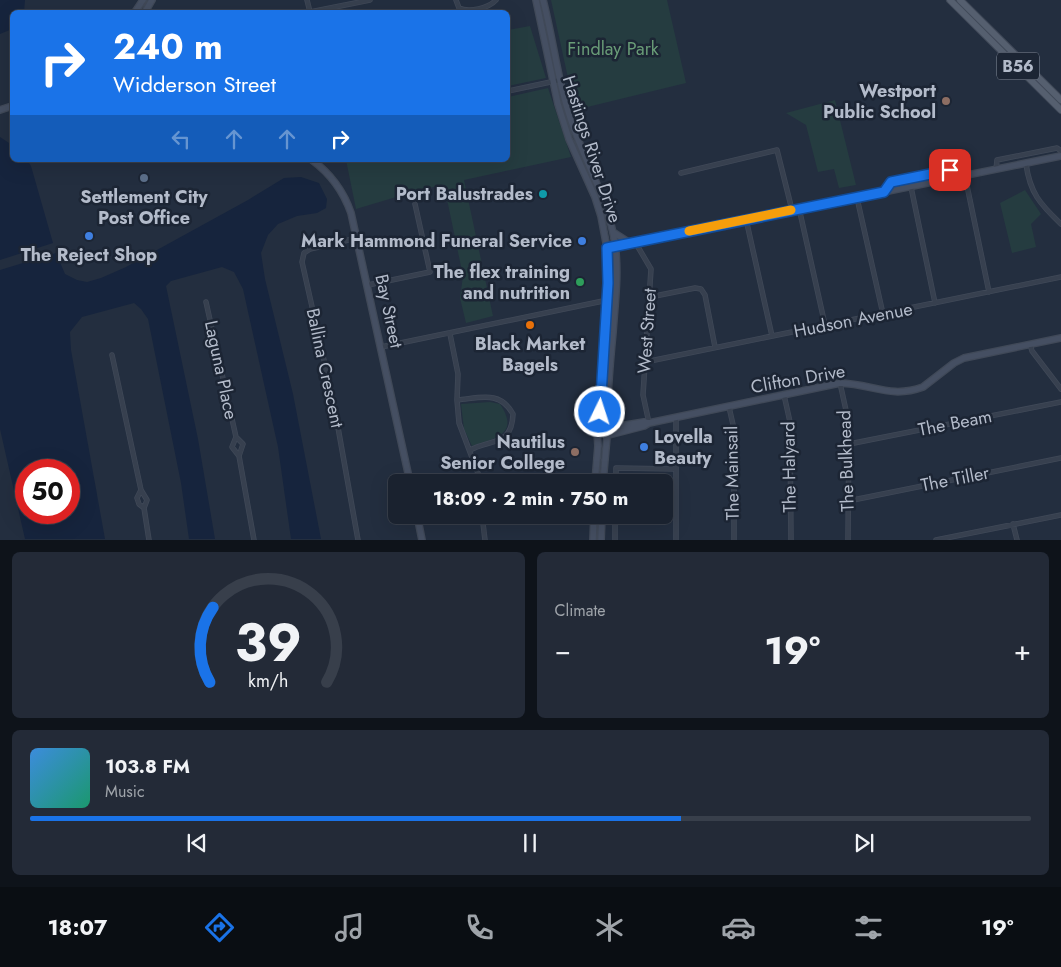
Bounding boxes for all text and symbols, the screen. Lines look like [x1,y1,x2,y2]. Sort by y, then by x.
text: 240 m [113,22,223,72]
icon: right [30,30,95,95]
park label: Findlay Park [567,36,659,62]
road number: B56 [997,52,1039,80]
text: Widderson Street [113,68,276,100]
street label: Hastings River Drive [556,72,628,226]
place label: Westport Public School [823,78,936,125]
marker: Westport Public School [940,95,952,107]
icon: left [167,125,195,153]
icon: ahead [220,125,248,153]
icon: ahead [273,125,301,153]
icon: right [326,125,354,153]
pin [929,149,971,191]
icon: arrive [936,156,964,184]
marker: Settlement City Post Office [138,172,150,184]
place label: Port Balustrades [396,181,533,207]
place label: Settlement City Post Office [80,184,208,231]
marker: Port Balustrades [537,188,549,200]
place label: Mark Hammond Funeral Service [301,228,572,254]
marker: The Reject Shop [83,230,95,242]
marker: Mark Hammond Funeral Service [576,235,588,247]
place label: The Reject Shop [21,242,157,268]
place label: The flex training and nutrition [433,259,570,306]
street label: Bay Street [368,272,410,351]
marker: The flex training and nutrition [574,276,586,288]
street label: West Street [631,287,663,375]
street label: Hudson Avenue [791,296,915,344]
street label: Ballina Crescent [300,306,350,431]
street label: Laguna Place [198,318,244,422]
marker: Black Market Bagels [524,319,536,331]
place label: Black Market Bagels [475,331,586,378]
street label: Clifton Drive [749,358,847,400]
position arrow [573,385,625,437]
street label: The Beam [916,403,994,443]
street label: The Bulkhead [831,410,861,512]
street label: The Halyard [775,421,803,513]
place label: Lovella Beauty [654,424,713,471]
street label: The Mainsail [718,425,746,521]
place label: Nautilus Senior College [440,429,565,476]
marker: Lovella Beauty [638,441,650,453]
marker: Nautilus Senior College [569,446,581,458]
speed limit sign: 50 [15,459,80,524]
street label: The Tiller [919,459,992,498]
text: 18:09 · 2 min · 750 m [433,485,628,512]
text: Climate [555,599,606,622]
text: 39 [235,605,302,681]
text: 19° [764,623,820,678]
text: − [555,630,571,671]
text: + [1014,630,1031,671]
text: km/h [248,668,288,694]
text: 103.8 FM [105,753,190,780]
text: Music [105,780,145,803]
icon: previous [183,829,211,857]
icon: pause [516,829,544,857]
icon: next [850,829,878,857]
icon: directions [202,910,237,945]
icon: music [332,910,367,945]
icon: phone [462,910,497,945]
icon: climate [592,910,627,945]
icon: car [721,910,756,945]
icon: filters [851,910,886,945]
text: 18:07 [47,911,107,943]
text: 19° [981,911,1014,943]

